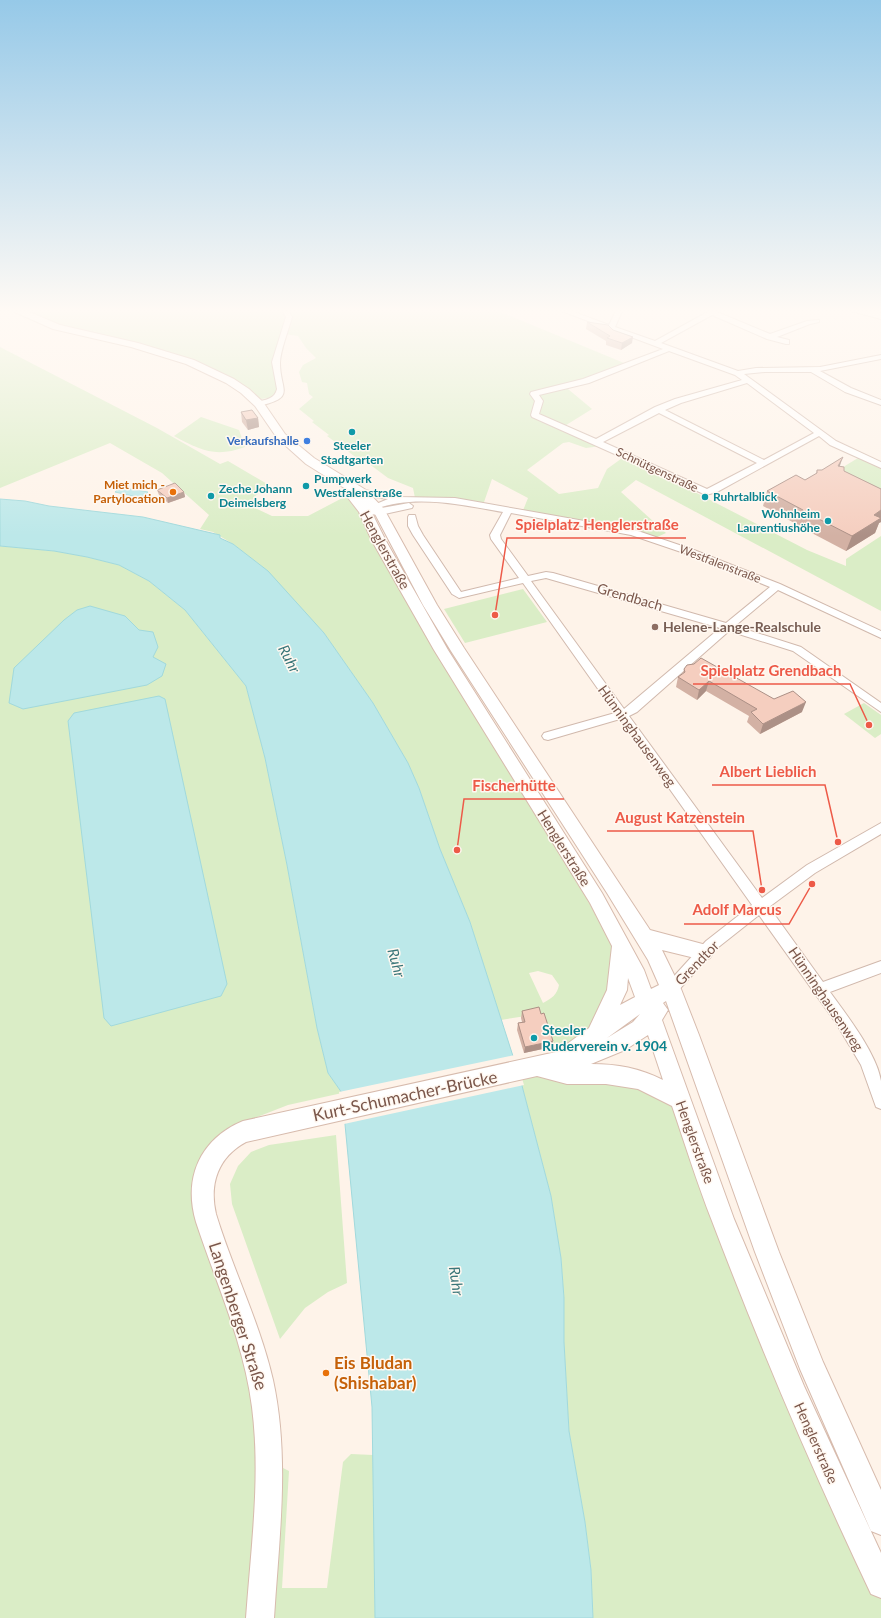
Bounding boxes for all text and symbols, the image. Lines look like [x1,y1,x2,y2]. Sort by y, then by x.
marker: Steeler Stadtgarten [347,427,357,437]
place label: Verkaufshalle [226,433,300,448]
marker: Verkaufshalle [302,436,312,446]
place label: Steeler Stadtgarten [321,438,384,467]
street label: Schnütgenstraße [614,444,701,495]
place label: Pumpwerk Westfalenstraße [314,471,403,500]
place label: Miet mich - Partylocation [93,477,165,506]
place label: Zeche Johann Deimelsberg [219,481,292,510]
marker: Pumpwerk Westfalenstraße [301,481,311,491]
marker: Miet mich - Partylocation [168,487,178,497]
place label: Ruhrtalblick [713,489,778,504]
marker: Zeche Johann Deimelsberg [206,491,216,501]
marker: Ruhrtalblick [700,492,710,502]
place label: Wohnheim Laurentiushöhe [737,506,821,535]
street label: Henglerstraße [357,507,414,592]
callout: Spielplatz Henglerstraße [507,511,686,538]
text: Spielplatz Henglerstraße [515,515,679,533]
marker: Wohnheim Laurentiushöhe [823,516,833,526]
street label: Westfalenstraße [677,541,763,586]
street label: Grendbach [595,579,665,614]
place label: Helene-Lange-Realschule [663,618,822,635]
marker: Helene-Lange-Realschule [650,622,660,632]
water label: Ruhr [275,641,305,677]
callout: Spielplatz Grendbach [693,657,850,684]
text: Spielplatz Grendbach [701,661,841,679]
street label: Hünninghausenweg [595,681,680,790]
callout: Albert Lieblich [712,758,825,785]
text: Albert Lieblich [719,762,816,780]
callout: Fischerhütte [464,772,564,799]
text: Fischerhütte [472,776,556,794]
callout: August Katzenstein [607,804,753,831]
street label: Henglerstraße [534,806,595,889]
text: August Katzenstein [614,808,745,826]
callout: Adolf Marcus [684,897,789,924]
text: Adolf Marcus [691,900,782,918]
street label: Grendtor [671,937,722,989]
street label: Hünninghausenweg [785,943,868,1054]
water label: Ruhr [384,946,410,980]
place label: Steeler Ruderverein v. 1904 [542,1021,667,1054]
marker: Steeler Ruderverein v. 1904 [529,1033,539,1043]
street label: Kurt-Schumacher-Brücke [311,1066,499,1125]
street label: Henglerstraße [673,1098,718,1186]
street label: Langenberger Straße [205,1239,272,1393]
water label: Ruhr [446,1265,468,1298]
place label: Eis Bludan (Shishabar) [334,1352,417,1393]
marker: Eis Bludan (Shishabar) [321,1368,331,1378]
street label: Henglerstraße [791,1399,842,1486]

